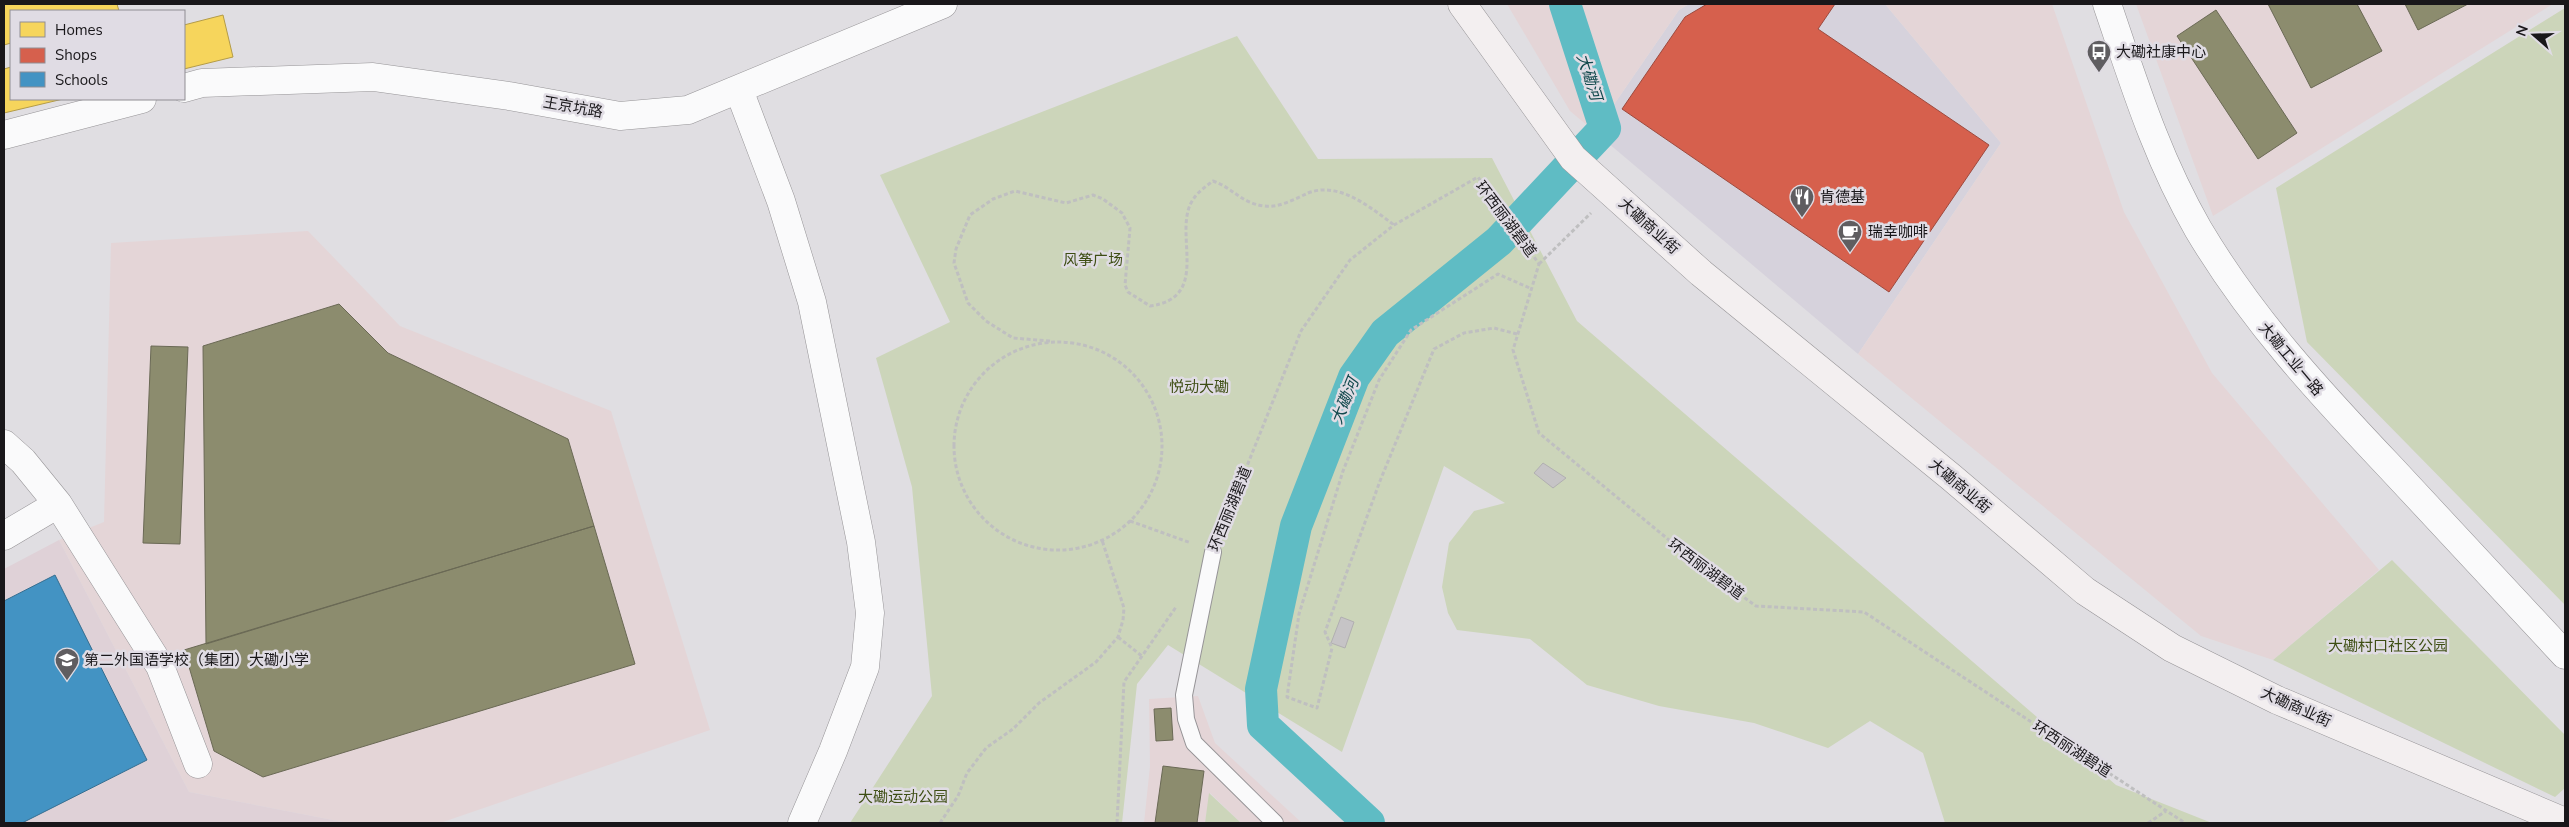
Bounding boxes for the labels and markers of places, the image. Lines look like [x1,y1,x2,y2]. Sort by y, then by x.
bus stop icon: 大磡社康中心 [2086,39,2112,73]
place label: 大磡社康中心 [2116,42,2206,62]
restaurant icon: 肯德基 [1789,184,1815,218]
place label: 肯德基 [1820,187,1865,207]
cafe icon: 瑞幸咖啡 [1837,219,1863,253]
place label: 瑞幸咖啡 [1868,222,1928,242]
school or university icon: 第二外国语学校（集团）大磡小学 [54,647,80,681]
place label: 第二外国语学校（集团）大磡小学 [84,650,309,670]

